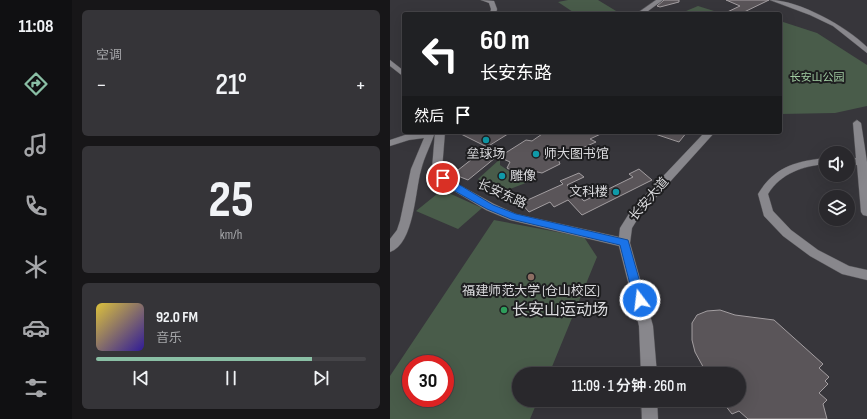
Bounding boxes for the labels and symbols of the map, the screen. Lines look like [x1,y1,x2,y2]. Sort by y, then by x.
park label: 长安山公园 [790,71,845,84]
marker: 垒球场 [481,135,491,145]
place label: 垒球场 [466,146,506,162]
place label: 师大图书馆 [544,146,609,162]
marker: 师大图书馆 [531,149,541,159]
pin [426,161,460,195]
place label: 雕像 [510,168,536,184]
marker: 雕像 [497,171,507,181]
street label: 长安大道 [626,174,672,224]
street label: 长安东路 [475,176,529,212]
place label: 文科楼 [569,184,608,200]
marker: 文科楼 [611,187,621,197]
marker: 福建师范大学 (仓山校区) [526,272,536,282]
position arrow [619,279,661,321]
place label: 福建师范大学 (仓山校区) [462,283,600,299]
place label: 长安山运动场 [512,301,608,320]
marker: 长安山运动场 [499,305,509,315]
speed limit sign: 30 [402,355,454,407]

